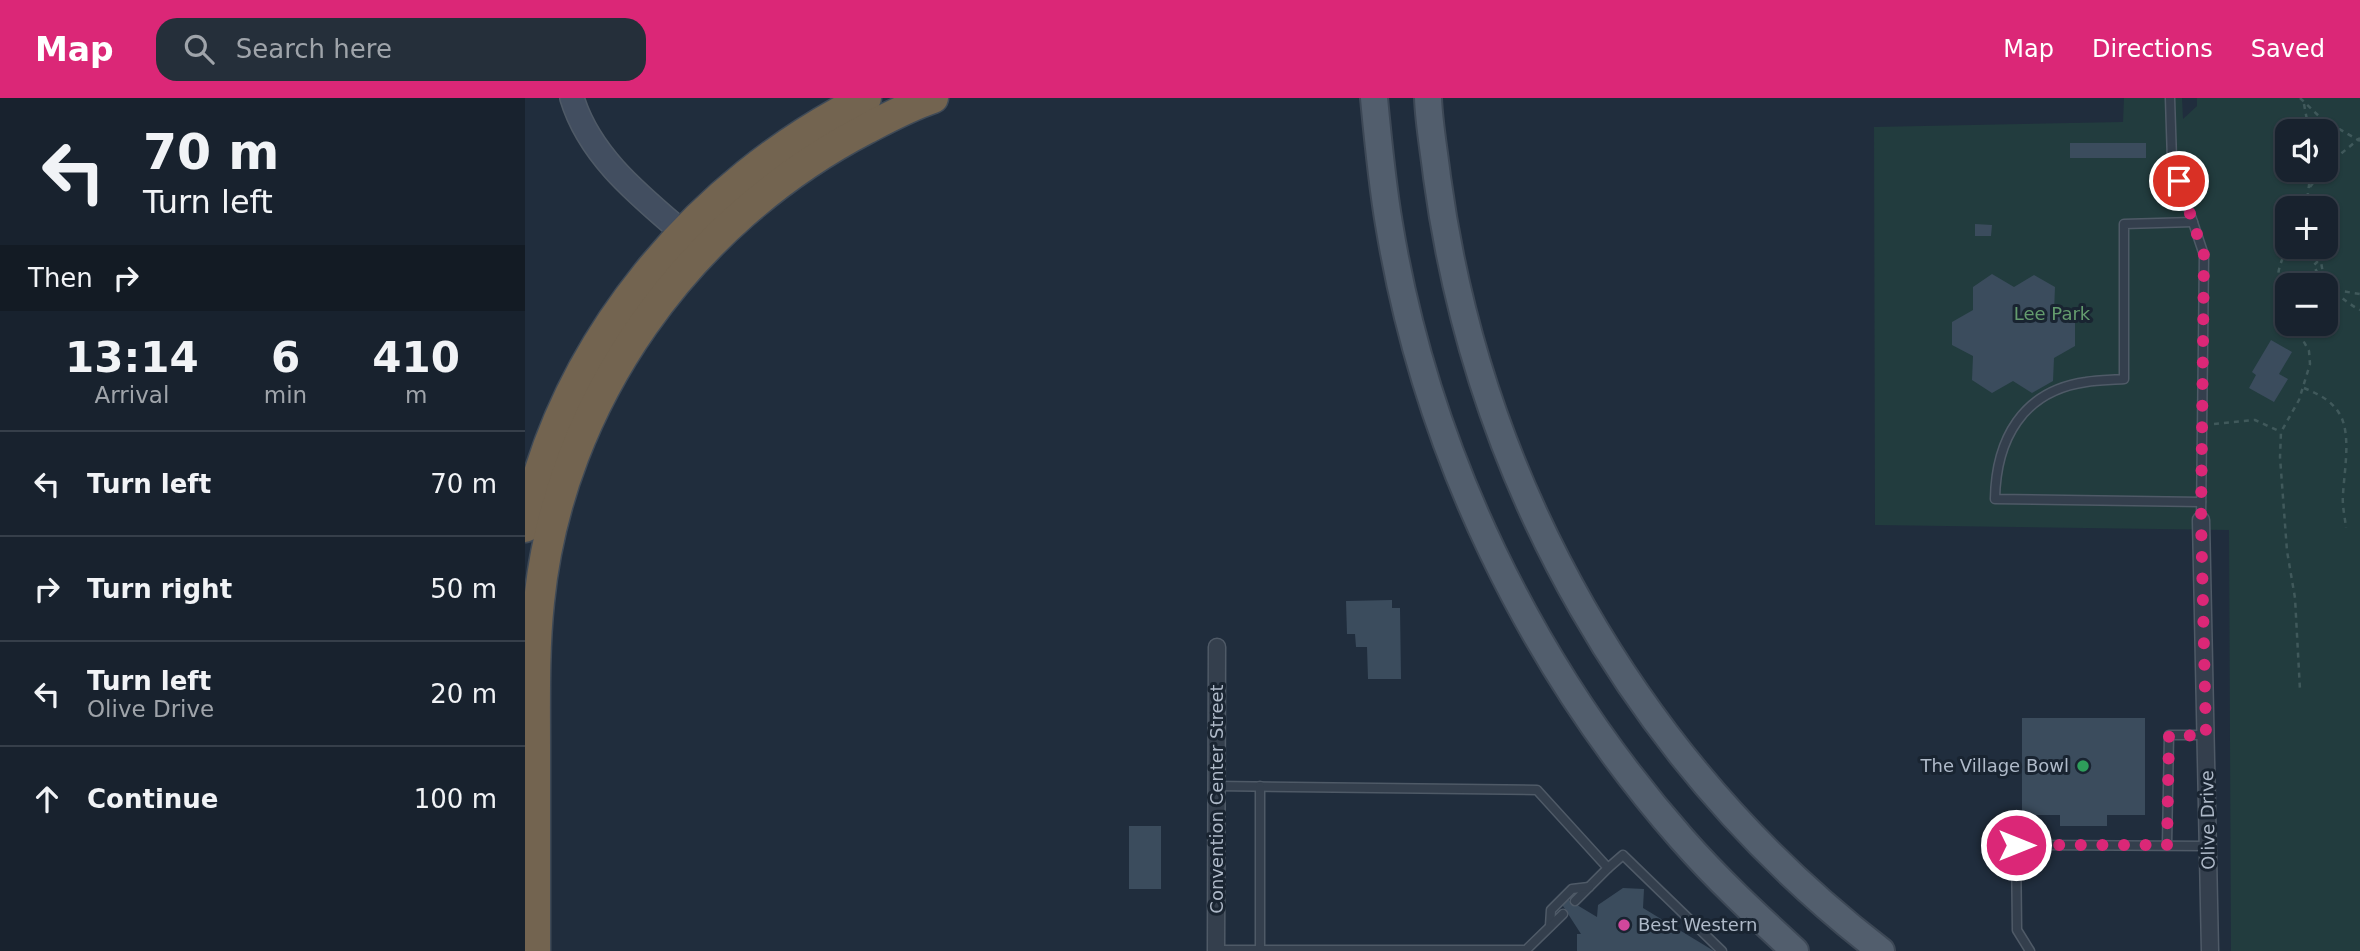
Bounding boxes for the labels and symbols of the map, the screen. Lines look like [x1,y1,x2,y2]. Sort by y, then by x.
pin [2149,151,2209,211]
park label: Lee Park [2014,303,2091,324]
street label: Convention Center Street [1206,684,1227,914]
place label: The Village Bowl [1920,755,2069,776]
marker: The Village Bowl [2075,758,2091,774]
street label: Olive Drive [2196,770,2219,870]
position arrow [1979,808,2053,882]
place label: Best Western [1638,914,1757,935]
marker: Best Western [1616,917,1632,933]

